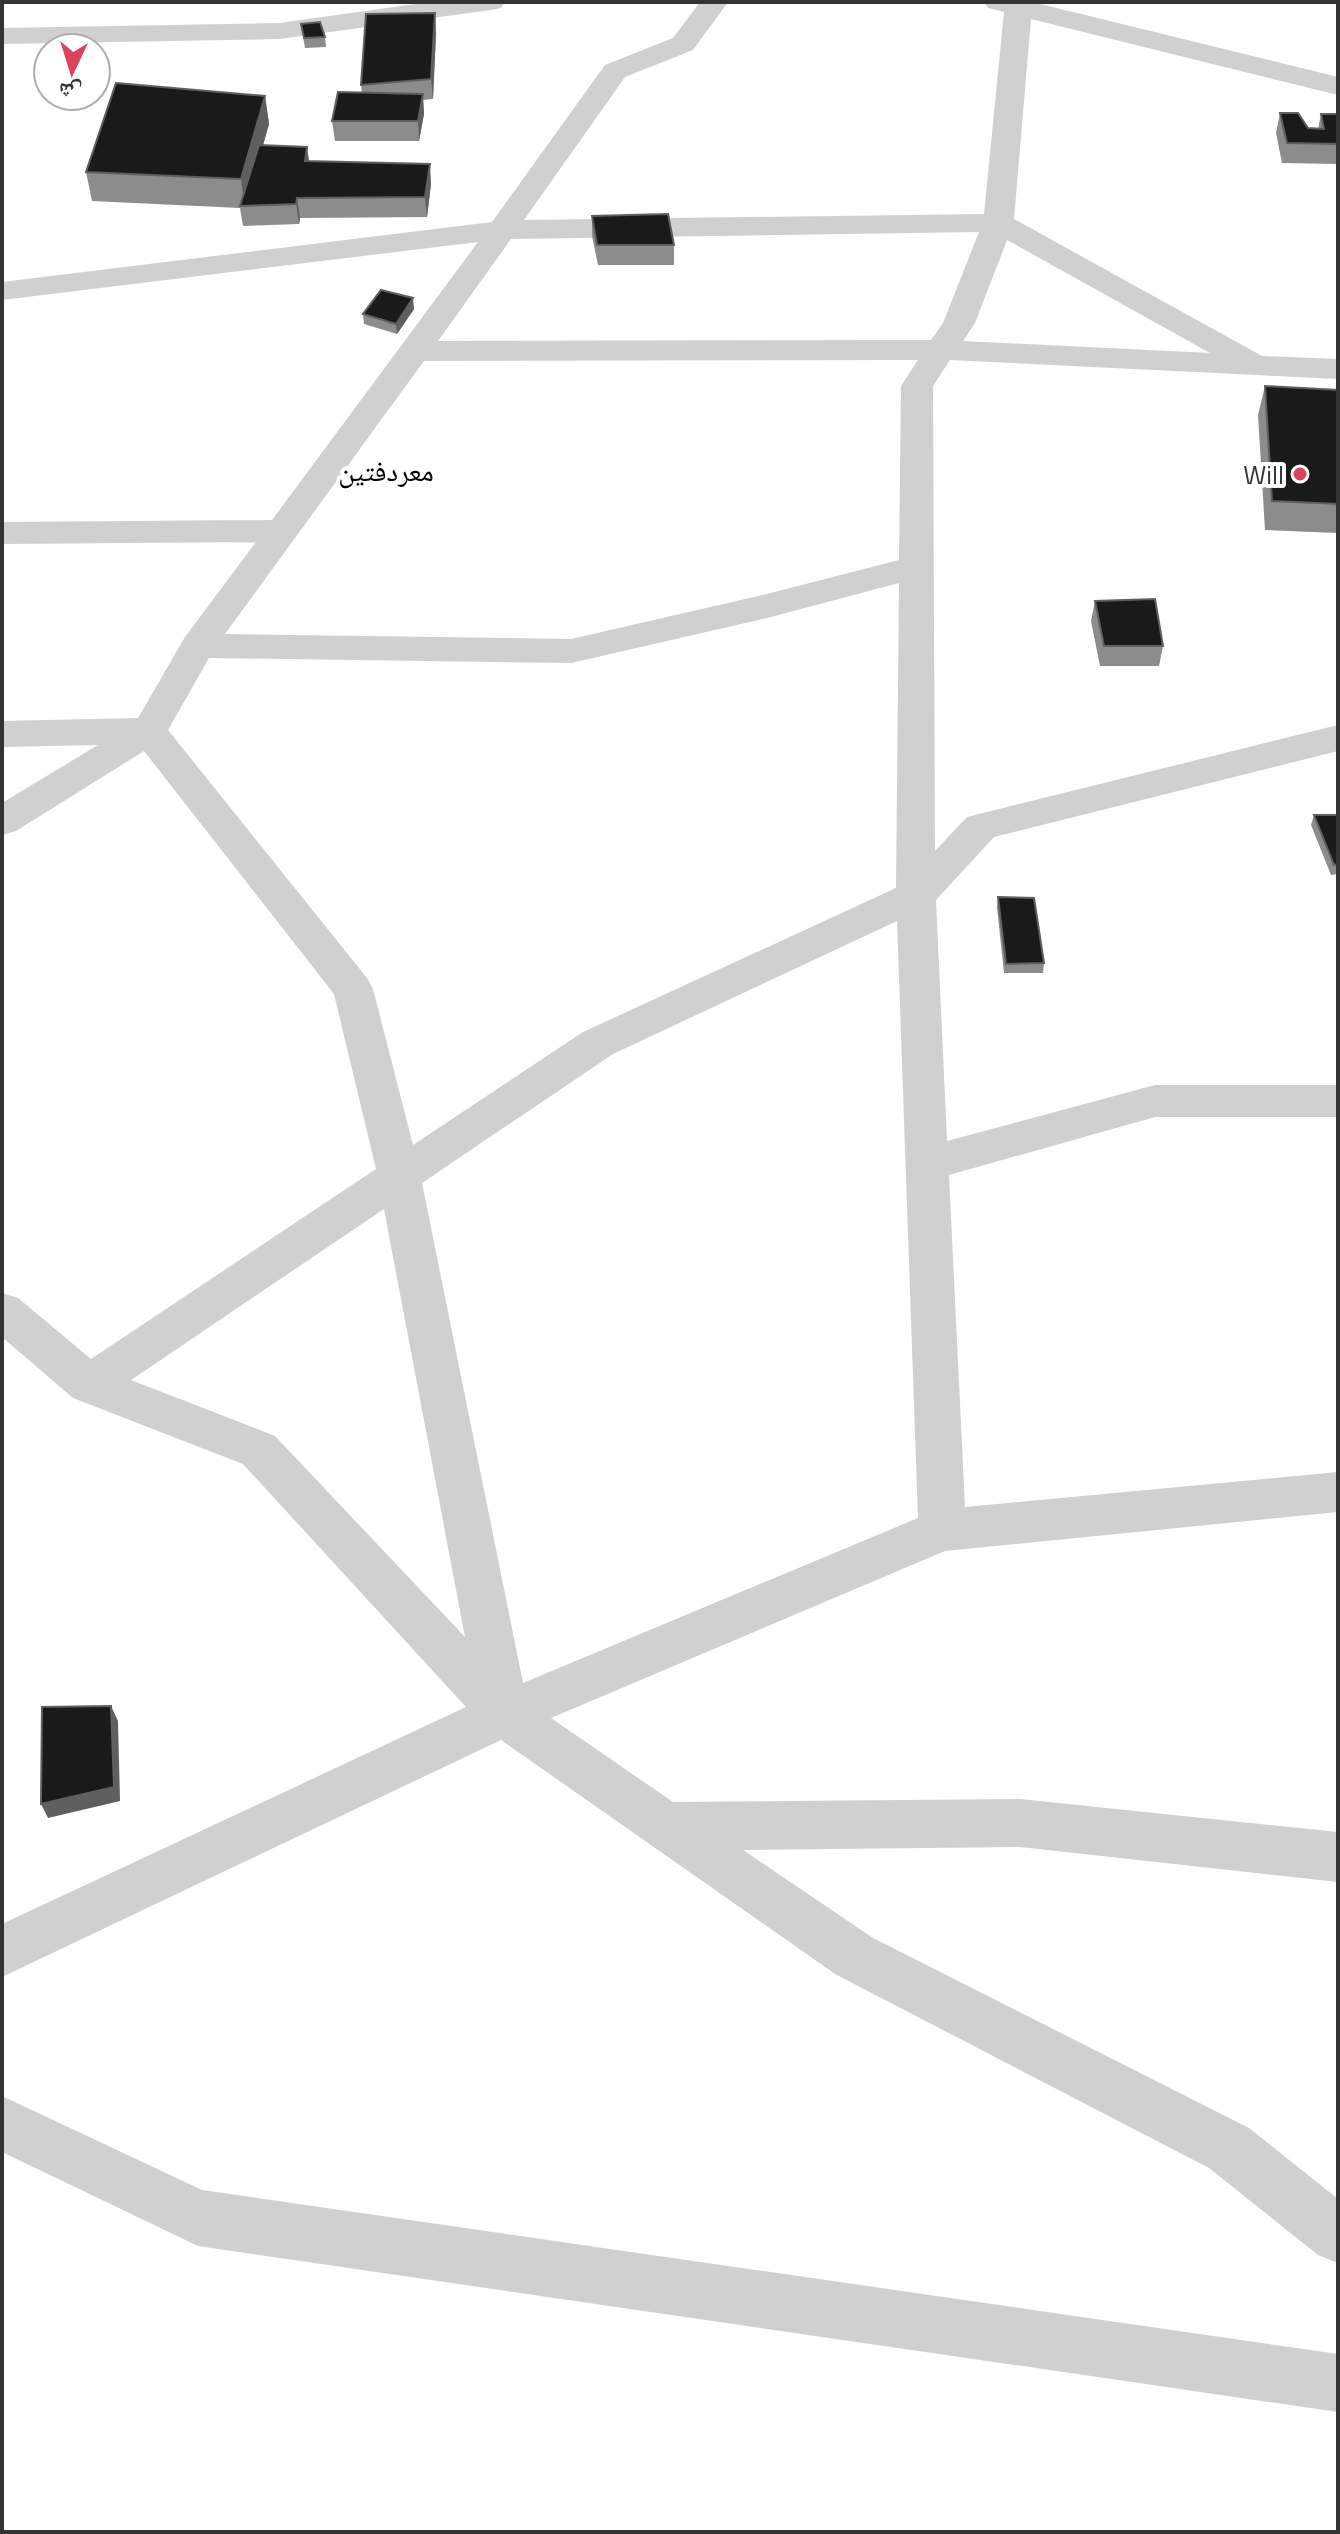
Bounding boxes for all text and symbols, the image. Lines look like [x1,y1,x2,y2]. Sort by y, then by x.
north arrow [32,32,112,112]
text: ش [58,74,83,110]
district label: معردفتين [338,449,434,492]
place label: Will [1243,455,1284,494]
marker: Will [1291,465,1309,483]

